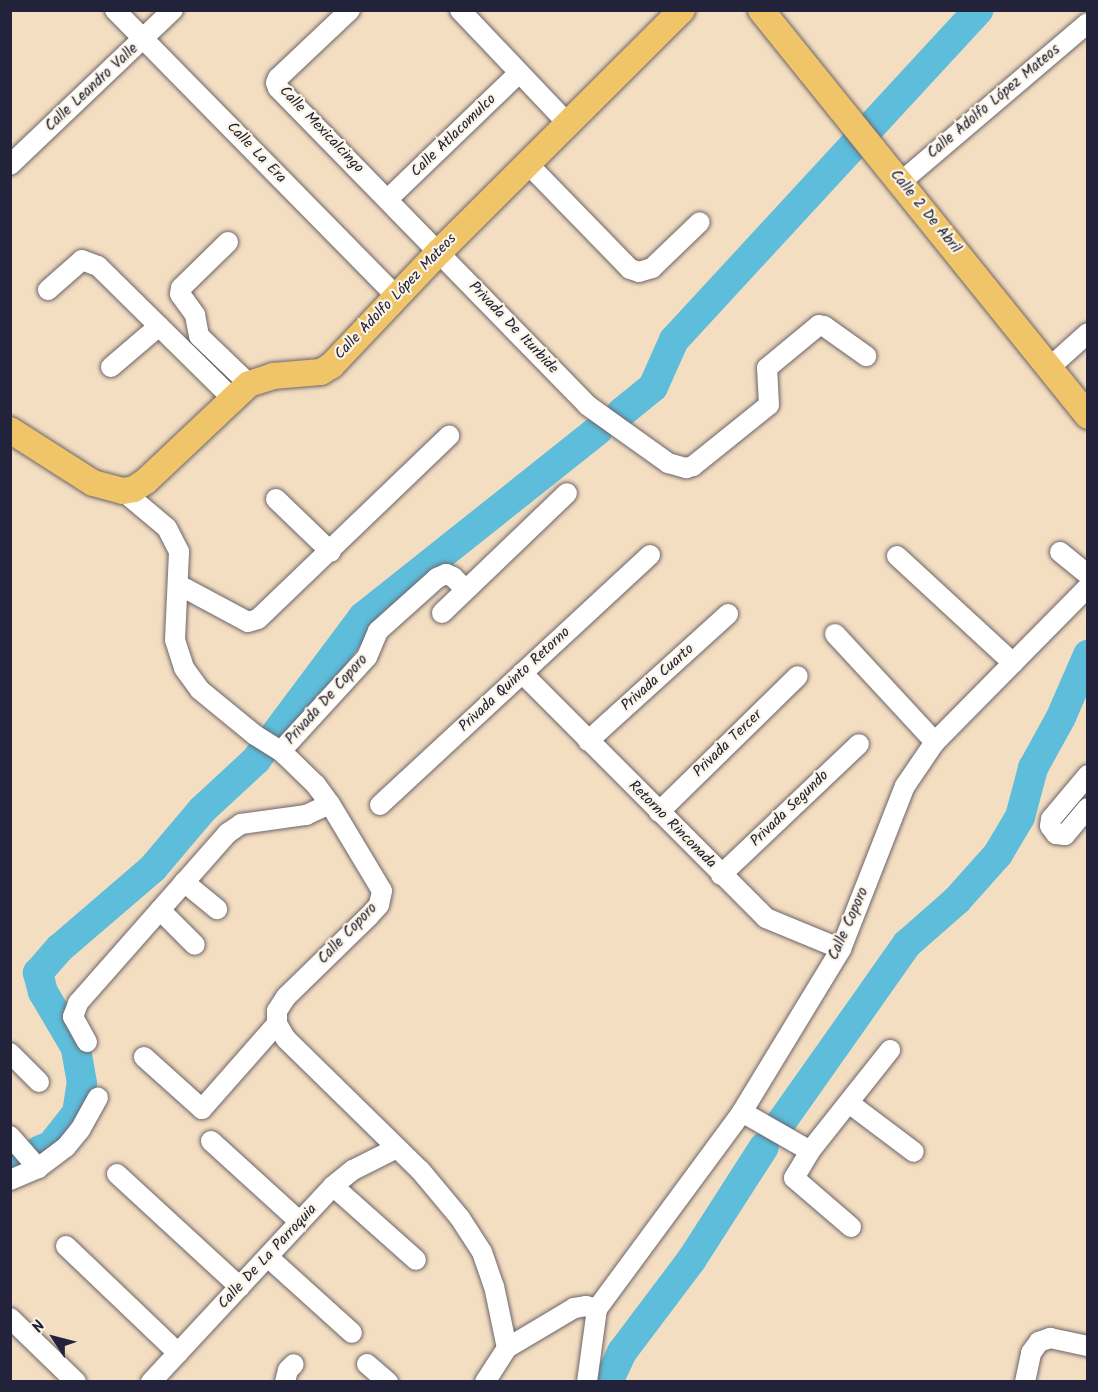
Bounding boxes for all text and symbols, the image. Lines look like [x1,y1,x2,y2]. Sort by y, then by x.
street label: Calle Leandro Valle [42,40,142,136]
street label: Calle Adolfo López Mateos [924,41,1064,163]
street label: Calle Mexicalcingo [275,83,367,177]
street label: Calle Atlacomulco [408,91,500,181]
street label: Calle La Era [222,119,290,187]
street label: Calle 2 De Abril [886,167,964,257]
street label: Calle Adolfo López Mateos [331,230,461,364]
street label: Privada De Iturbide [464,278,562,378]
street label: Privada Quinto Retorno [456,624,574,736]
street label: Privada Cuarto [618,641,698,715]
street label: Privada De Coporo [282,651,372,749]
street label: Privada Tercer [690,707,766,781]
street label: Privada Segundo [747,767,833,851]
street label: Retorno Rinconada [624,777,720,873]
street label: Calle Coporo [825,885,873,963]
street label: Calle Coporo [315,900,381,968]
street label: Calle De La Parroquia [215,1201,321,1313]
north arrow [24,1308,84,1368]
text: N [26,1316,52,1339]

